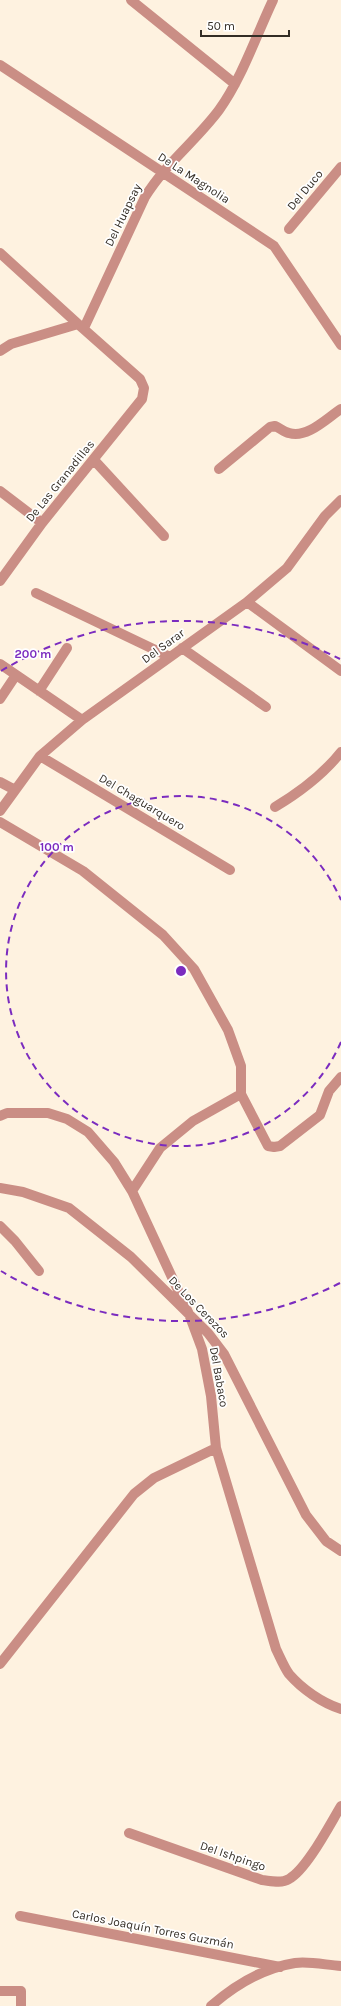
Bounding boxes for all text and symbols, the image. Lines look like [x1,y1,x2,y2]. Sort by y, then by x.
scale bar [201,12,289,38]
text: 50 m [207,19,235,33]
street label: De La Magnolia [155,150,233,206]
street label: Del Duco [284,167,326,213]
street label: Del Huapsay [102,181,144,248]
street label: De Las Granadillas [23,437,97,525]
street label: Del Sarar [139,625,188,666]
text: 200 m [15,647,51,661]
street label: Del Chaguarquero [96,771,188,833]
text: 100 m [40,840,74,854]
centre of rings [174,964,188,978]
street label: De Los Cerezos [166,1273,232,1341]
street label: Del Babaco [207,1346,231,1408]
street label: Del Ishpingo [198,1838,268,1874]
street label: Carlos Joaquín Torres Guzmán [71,1906,235,1952]

